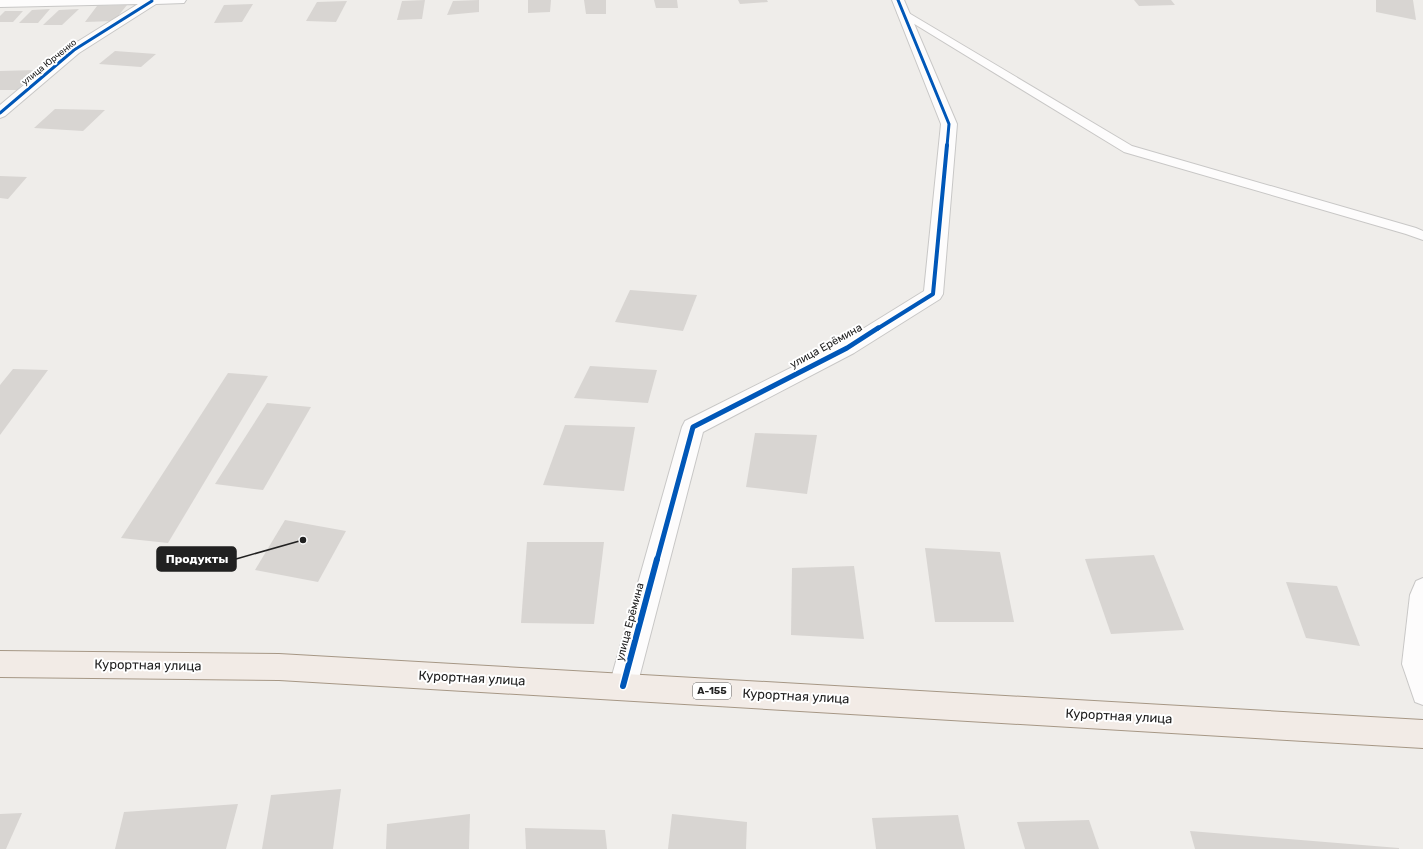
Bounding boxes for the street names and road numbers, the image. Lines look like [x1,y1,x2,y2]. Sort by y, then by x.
street label: улица Юрченко [20,37,78,87]
street label: улица Ерёмина [788,321,864,371]
street label: улица Ерёмина [613,581,647,663]
street label: Курортная улица [94,657,202,673]
street label: Курортная улица [418,668,526,688]
road number: А-155 [693,683,731,699]
street label: Курортная улица [742,686,850,706]
street label: Курортная улица [1065,706,1173,726]

